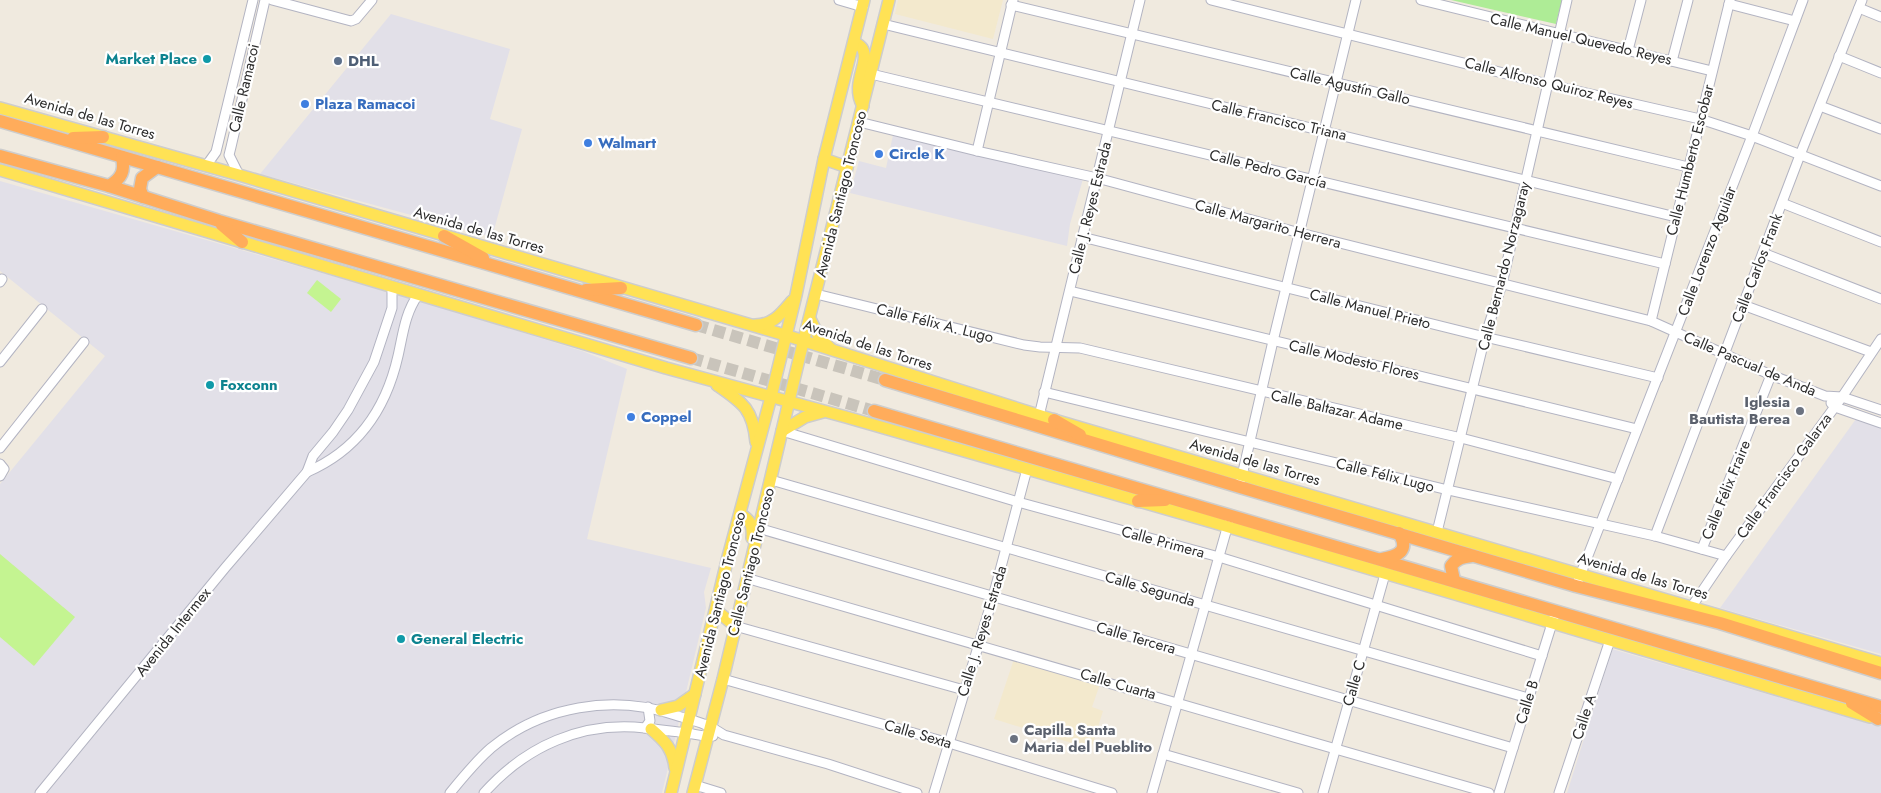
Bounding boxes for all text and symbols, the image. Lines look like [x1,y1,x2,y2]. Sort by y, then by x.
street label: Calle Manuel Quevedo Reyes [1488,7,1674,71]
street label: Calle Ramacoi [223,41,265,135]
place label: Market Place [106,48,197,70]
place label: DHL [348,50,379,72]
street label: Calle Alfonso Quiroz Reyes [1462,51,1636,115]
marker: Market Place [201,53,213,65]
marker: DHL [332,55,344,67]
street label: Calle Agustín Gallo [1288,61,1412,111]
street label: Calle Humberto Escobar [1661,81,1720,238]
street label: Avenida de las Torres [22,87,158,145]
place label: Plaza Ramacoi [315,93,415,115]
street label: Calle Francisco Triana [1209,94,1349,146]
marker: Plaza Ramacoi [299,98,311,110]
street label: Avenida Santiago Troncoso [810,108,872,280]
place label: Walmart [598,132,656,154]
marker: Walmart [582,137,594,149]
street label: Calle J. Reyes Estrada [1063,139,1117,277]
place label: Circle K [889,143,945,165]
street label: Calle Pedro García [1207,144,1329,194]
marker: Circle K [873,148,885,160]
street label: Calle Bernardo Norzagaray [1472,179,1536,353]
street label: Calle Lorenzo Aguilar [1672,182,1742,319]
street label: Calle Margarito Herrera [1192,194,1344,254]
street label: Avenida de las Torres [411,201,547,259]
street label: Calle Carlos Frank [1726,210,1788,326]
street label: Calle Manuel Prieto [1307,283,1433,335]
street label: Calle Félix A. Lugo [874,298,996,348]
street label: Avenida de las Torres [801,314,935,376]
street label: Calle Pascual de Anda [1680,326,1820,402]
street label: Calle Modesto Flores [1287,334,1421,386]
place label: Foxconn [220,374,278,396]
marker: Foxconn [204,379,216,391]
street label: Calle Baltazar Adame [1269,384,1406,436]
place label: Iglesia Bautista Berea [1689,391,1790,430]
marker: Iglesia Bautista Berea [1794,405,1806,417]
place label: Coppel [641,406,692,428]
street label: Calle Francisco Galarza [1731,409,1837,543]
marker: Coppel [625,411,637,423]
street label: Avenida de las Torres [1187,433,1323,491]
street label: Calle Félix Fraire [1696,437,1756,543]
street label: Calle Félix Lugo [1334,452,1436,498]
street label: Calle Santiago Troncoso [722,485,780,639]
street label: Avenida Santiago Troncoso [689,509,751,681]
street label: Calle Primera [1119,520,1207,564]
street label: Avenida de las Torres [1575,547,1711,605]
street label: Calle J. Reyes Estrada [952,563,1012,699]
street label: Calle Segunda [1102,566,1198,612]
street label: Avenida Intermex [130,582,216,681]
street label: Calle Tercera [1094,616,1178,660]
place label: General Electric [411,628,523,650]
marker: General Electric [395,633,407,645]
street label: Calle C [1337,657,1371,709]
street label: Calle Cuarta [1078,663,1158,705]
street label: Calle B [1510,677,1544,727]
street label: Calle A [1566,691,1602,743]
street label: Calle Sexta [882,714,954,754]
place label: Capilla Santa Maria del Pueblito [1024,719,1152,758]
marker: Capilla Santa Maria del Pueblito [1008,733,1020,745]

